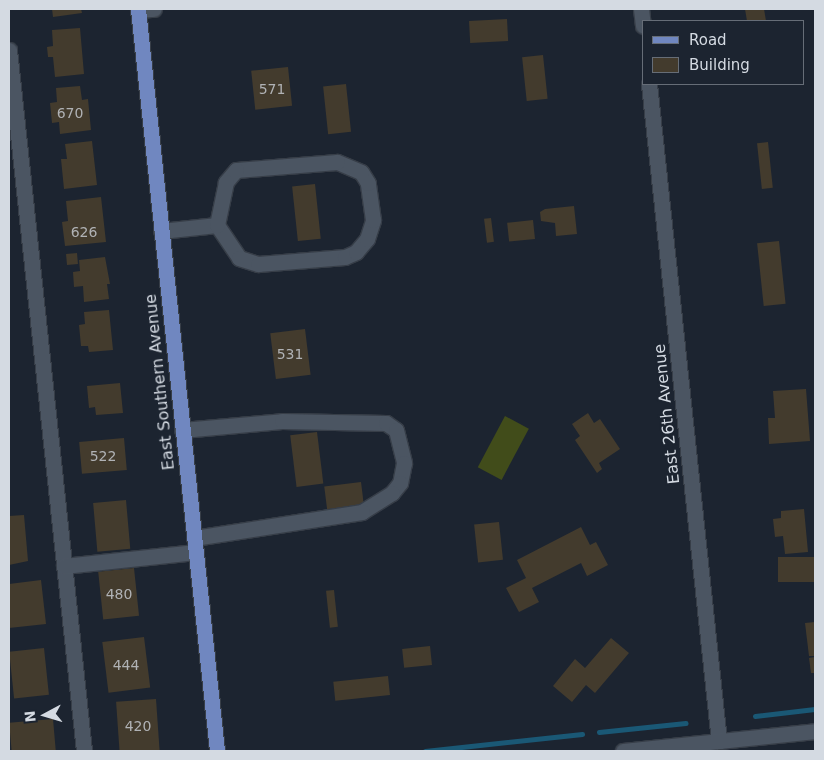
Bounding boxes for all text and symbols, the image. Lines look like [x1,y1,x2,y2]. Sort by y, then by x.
legend [642,20,804,85]
text: Road [689,31,727,49]
text: Building [689,56,750,74]
house number: 571 [259,81,285,97]
house number: 670 [57,105,83,121]
house number: 626 [71,224,97,240]
street label: East Southern Avenue [141,293,179,471]
street label: East 26th Avenue [650,343,684,485]
house number: 531 [277,346,303,362]
house number: 522 [90,448,116,464]
house number: 480 [106,586,132,602]
house number: 444 [113,657,139,673]
north arrow [20,690,70,740]
text: N [22,710,39,723]
house number: 420 [125,718,151,734]

